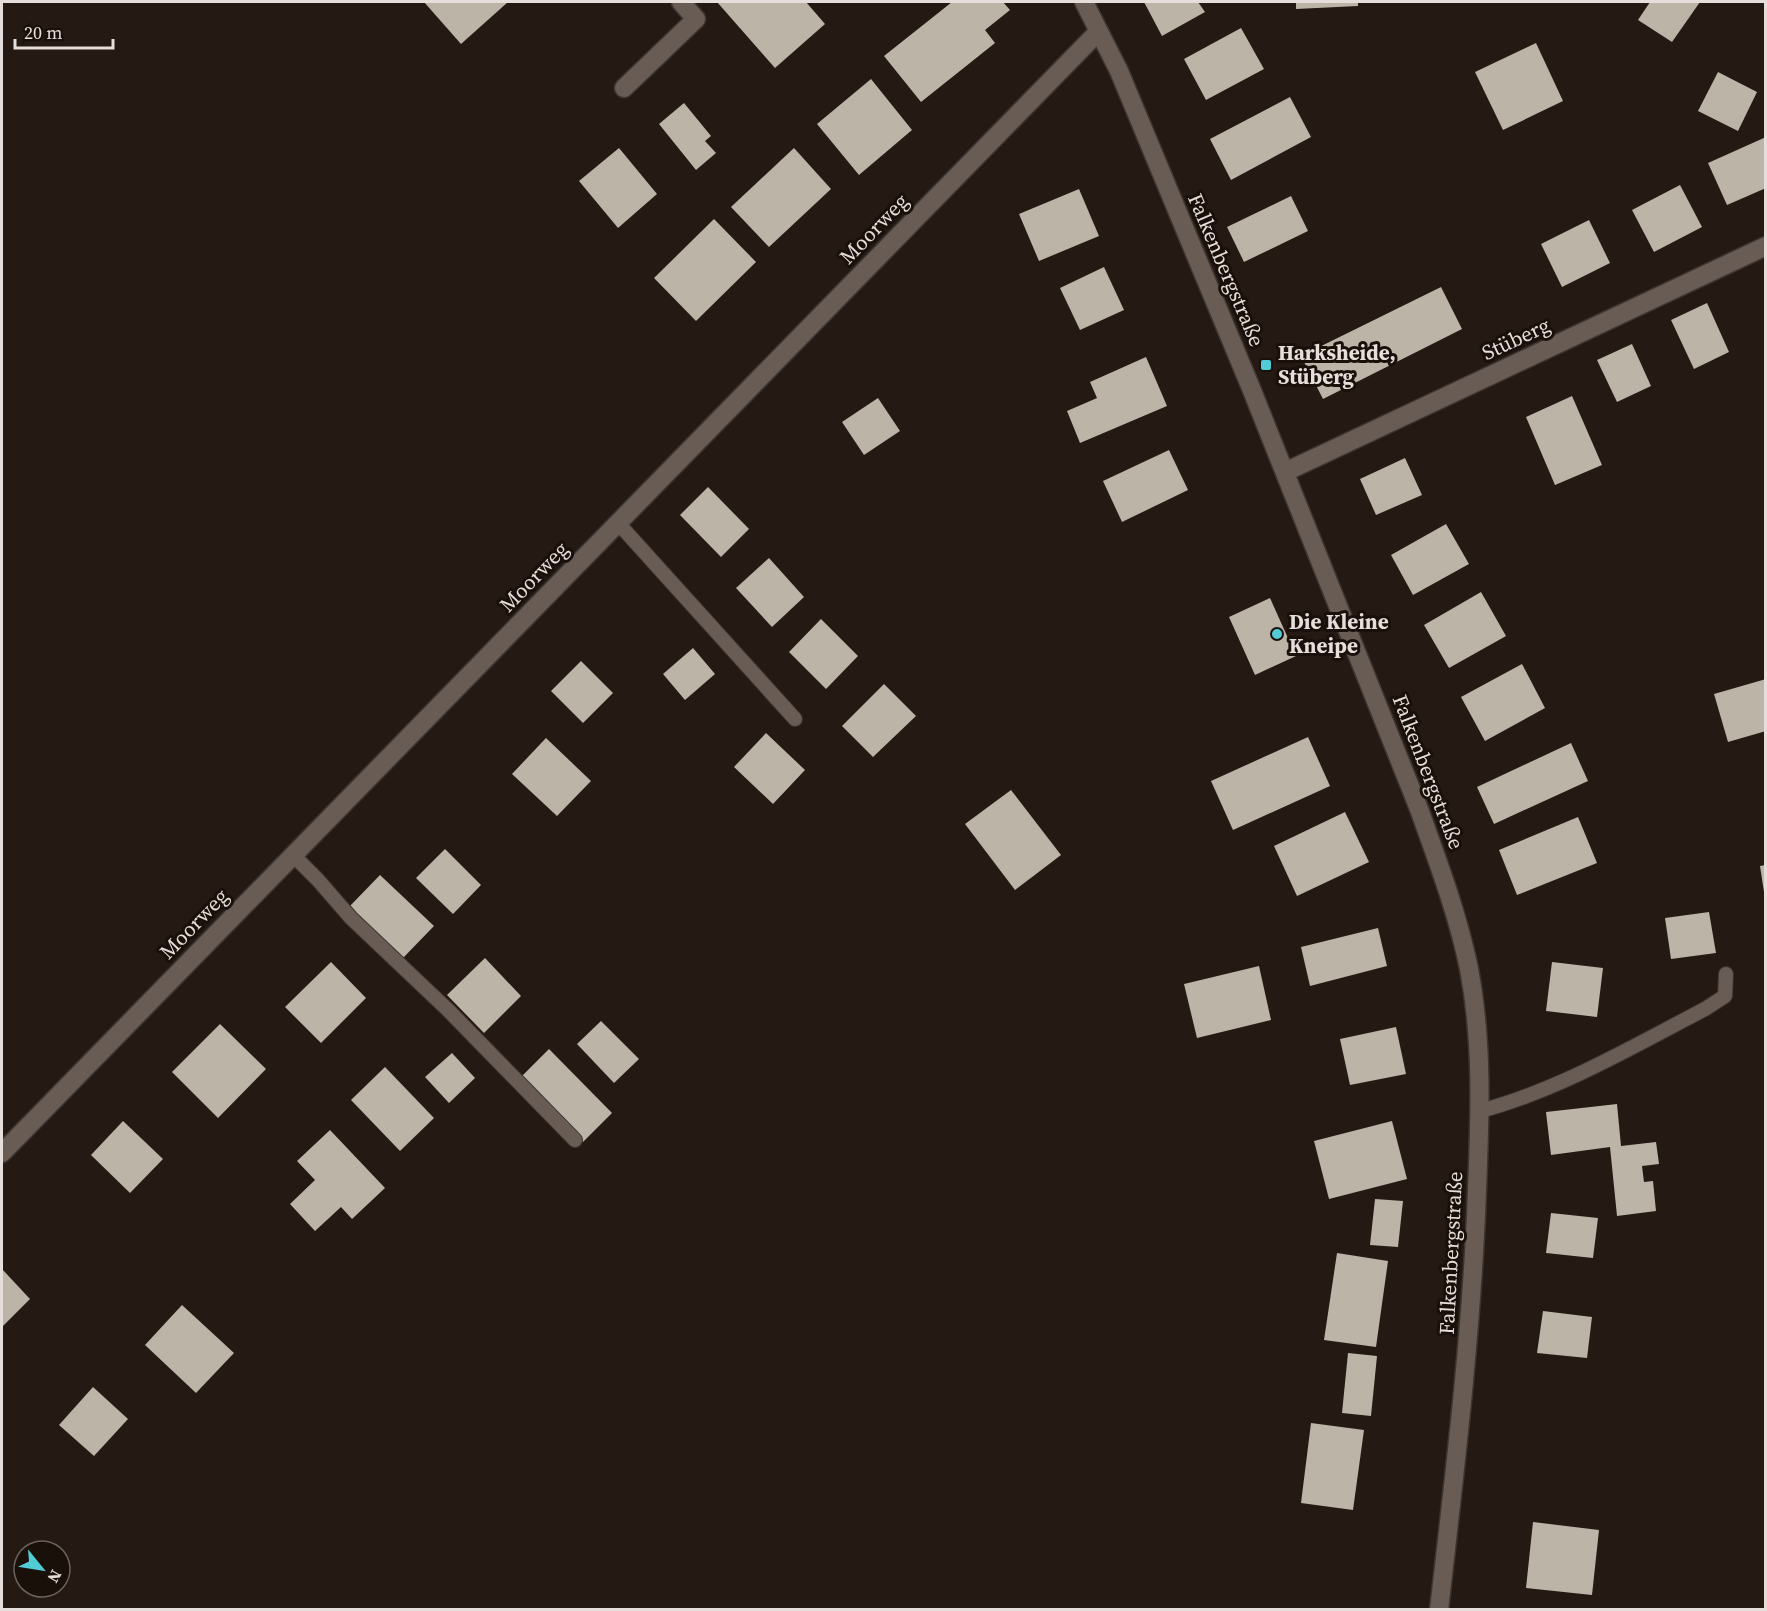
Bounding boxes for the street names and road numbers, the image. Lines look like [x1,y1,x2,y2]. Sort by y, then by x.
street label: Moorweg [833,187,915,270]
street label: Falkenbergstraße [1181,189,1272,351]
street label: Stüberg [1477,310,1555,367]
street label: Moorweg [493,535,575,618]
street label: Falkenbergstraße [1386,690,1471,853]
street label: Moorweg [153,882,235,965]
street label: Falkenbergstraße [1432,1171,1469,1335]

